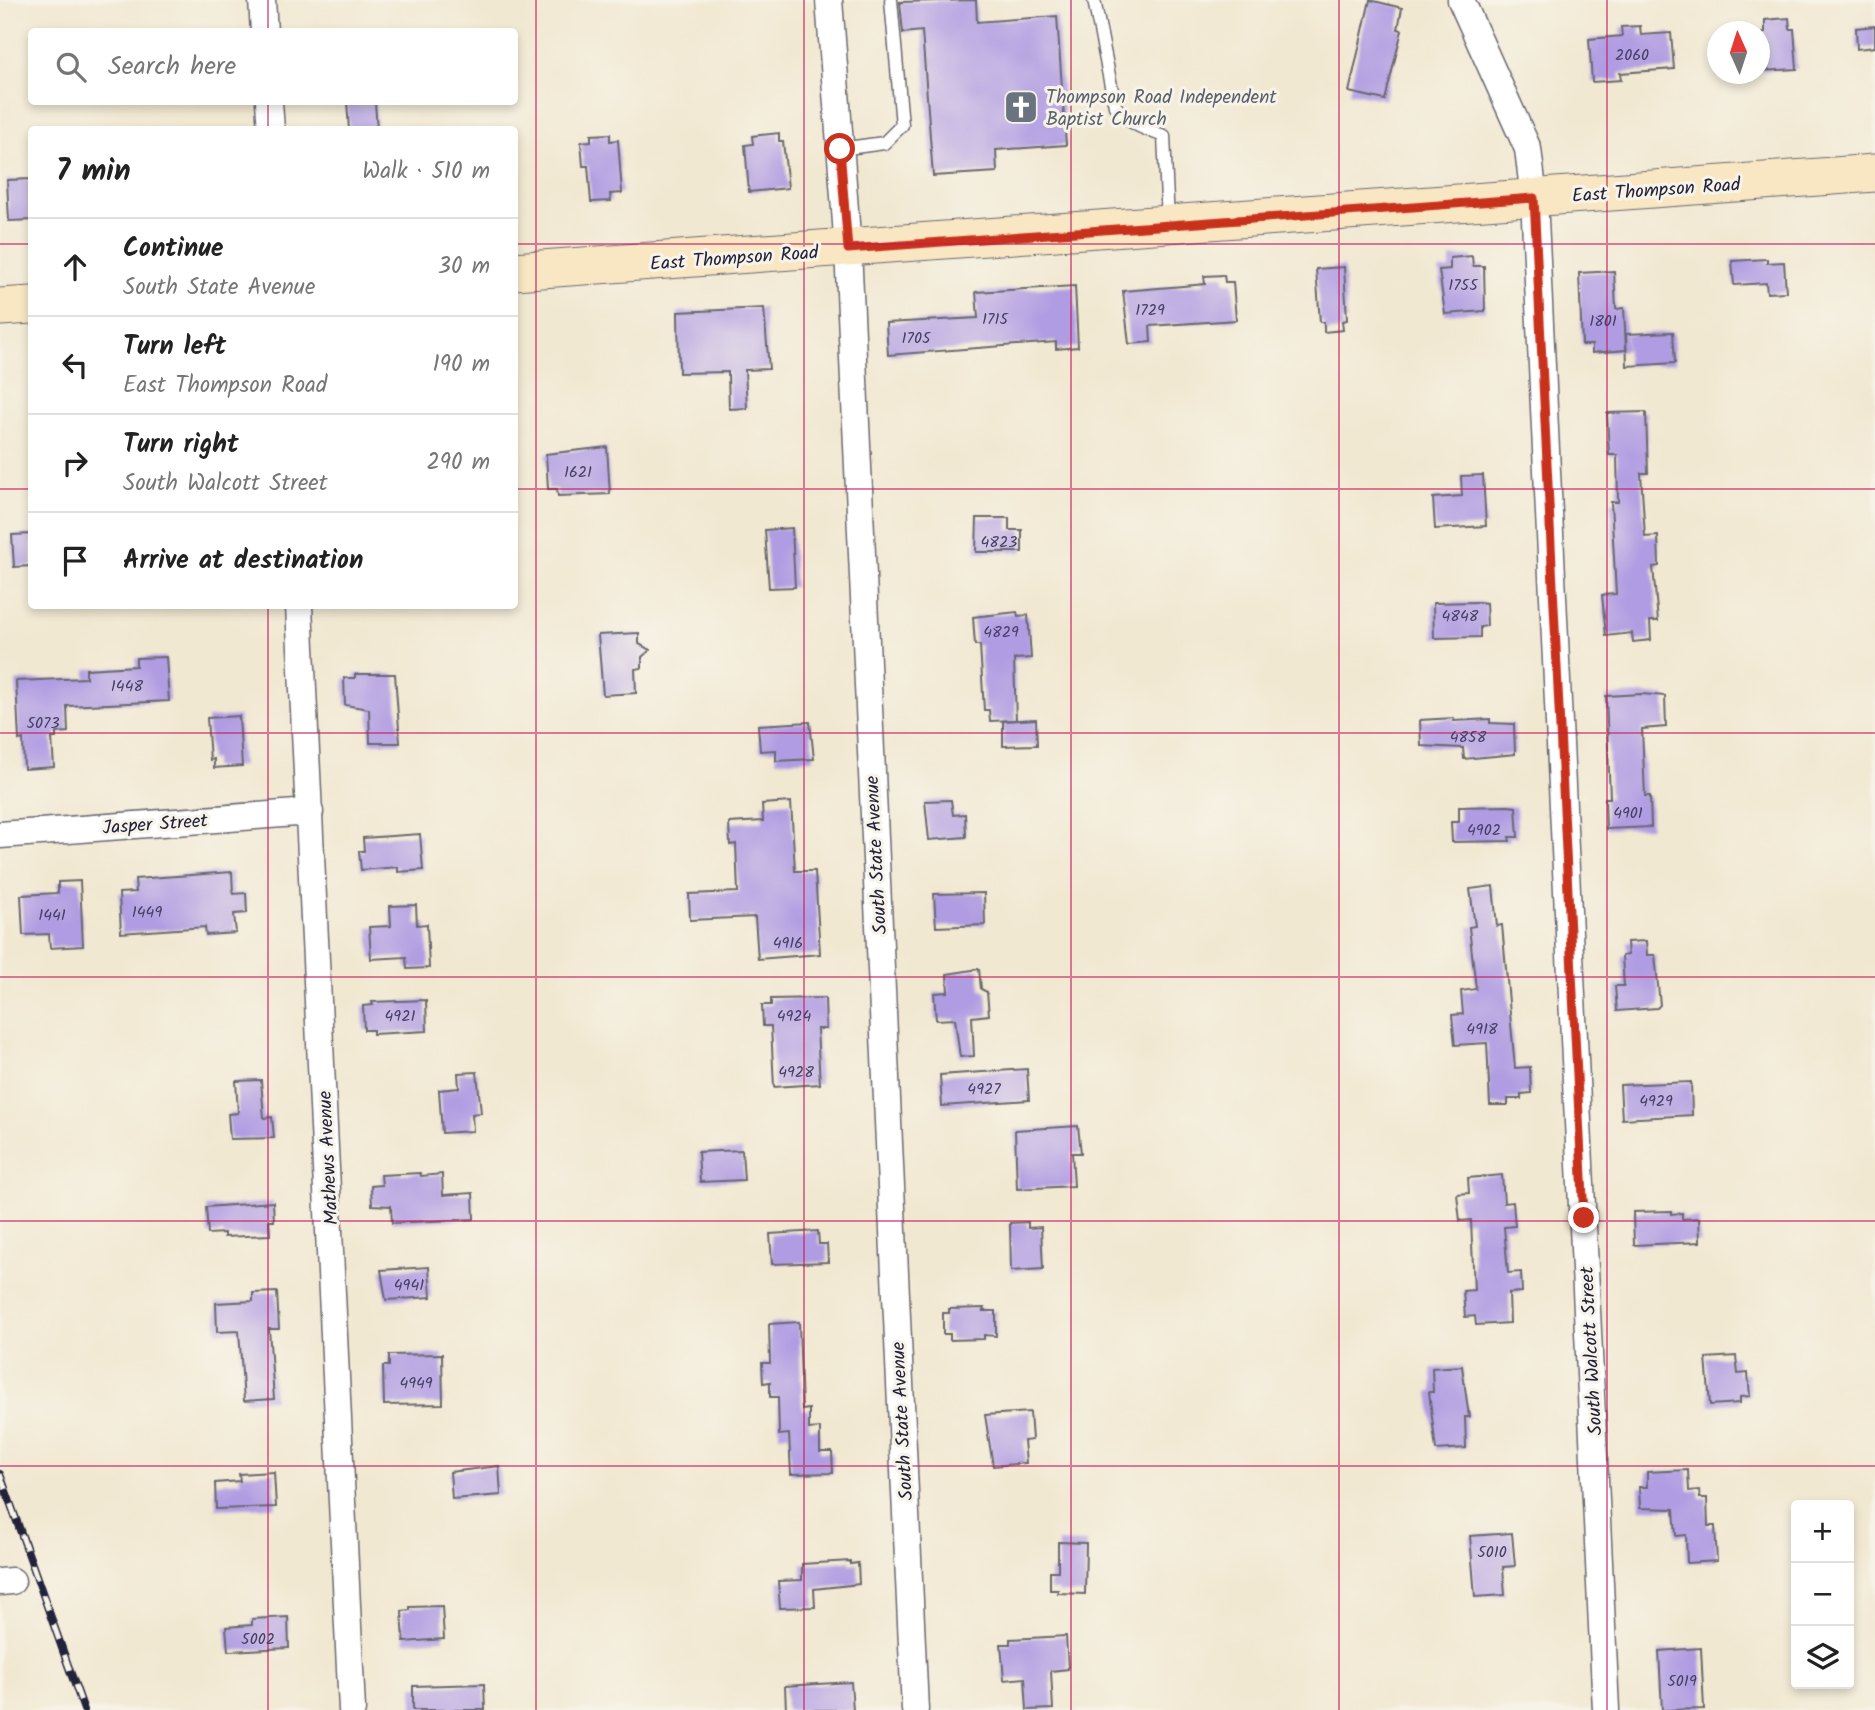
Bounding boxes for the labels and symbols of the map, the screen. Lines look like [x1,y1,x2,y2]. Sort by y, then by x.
north arrow [1707,21,1770,84]
house number: 2060 [1615,43,1649,68]
place label: Thompson Road Independent Baptist Church [1046,83,1277,135]
church icon: Thompson Road Independent Baptist Church [1002,88,1040,126]
route start [824,133,855,164]
street label: East Thompson Road [1571,170,1742,212]
street label: East Thompson Road [649,238,820,280]
house number: 1755 [1448,273,1479,298]
house number: 1729 [1135,298,1165,323]
house number: 1715 [982,307,1009,332]
house number: 1801 [1589,309,1617,334]
house number: 1705 [902,326,932,351]
house number: 1621 [564,460,592,485]
house number: 4823 [981,530,1017,555]
house number: 4848 [1442,604,1479,629]
house number: 4829 [983,620,1019,645]
house number: 1448 [111,674,144,699]
house number: 5073 [26,711,60,736]
house number: 4858 [1450,725,1487,750]
street label: South State Avenue [858,774,896,935]
house number: 4901 [1613,801,1643,826]
street label: Jasper Street [101,806,210,844]
house number: 4902 [1467,818,1501,843]
house number: 1449 [132,900,162,925]
house number: 1441 [38,903,66,928]
house number: 4916 [773,931,803,956]
house number: 4921 [385,1004,415,1029]
house number: 4924 [777,1004,812,1029]
house number: 4918 [1466,1017,1498,1042]
house number: 4928 [778,1060,814,1085]
house number: 4927 [967,1077,1001,1102]
house number: 4929 [1639,1089,1673,1114]
street label: Mathews Avenue [310,1090,347,1226]
route end [1568,1202,1599,1233]
street label: South Walcott Street [1573,1265,1611,1436]
house number: 4941 [394,1273,424,1298]
street label: South State Avenue [884,1340,922,1501]
house number: 4949 [399,1371,433,1396]
house number: 5010 [1477,1540,1507,1565]
house number: 5002 [241,1627,275,1652]
house number: 5019 [1667,1669,1697,1694]

